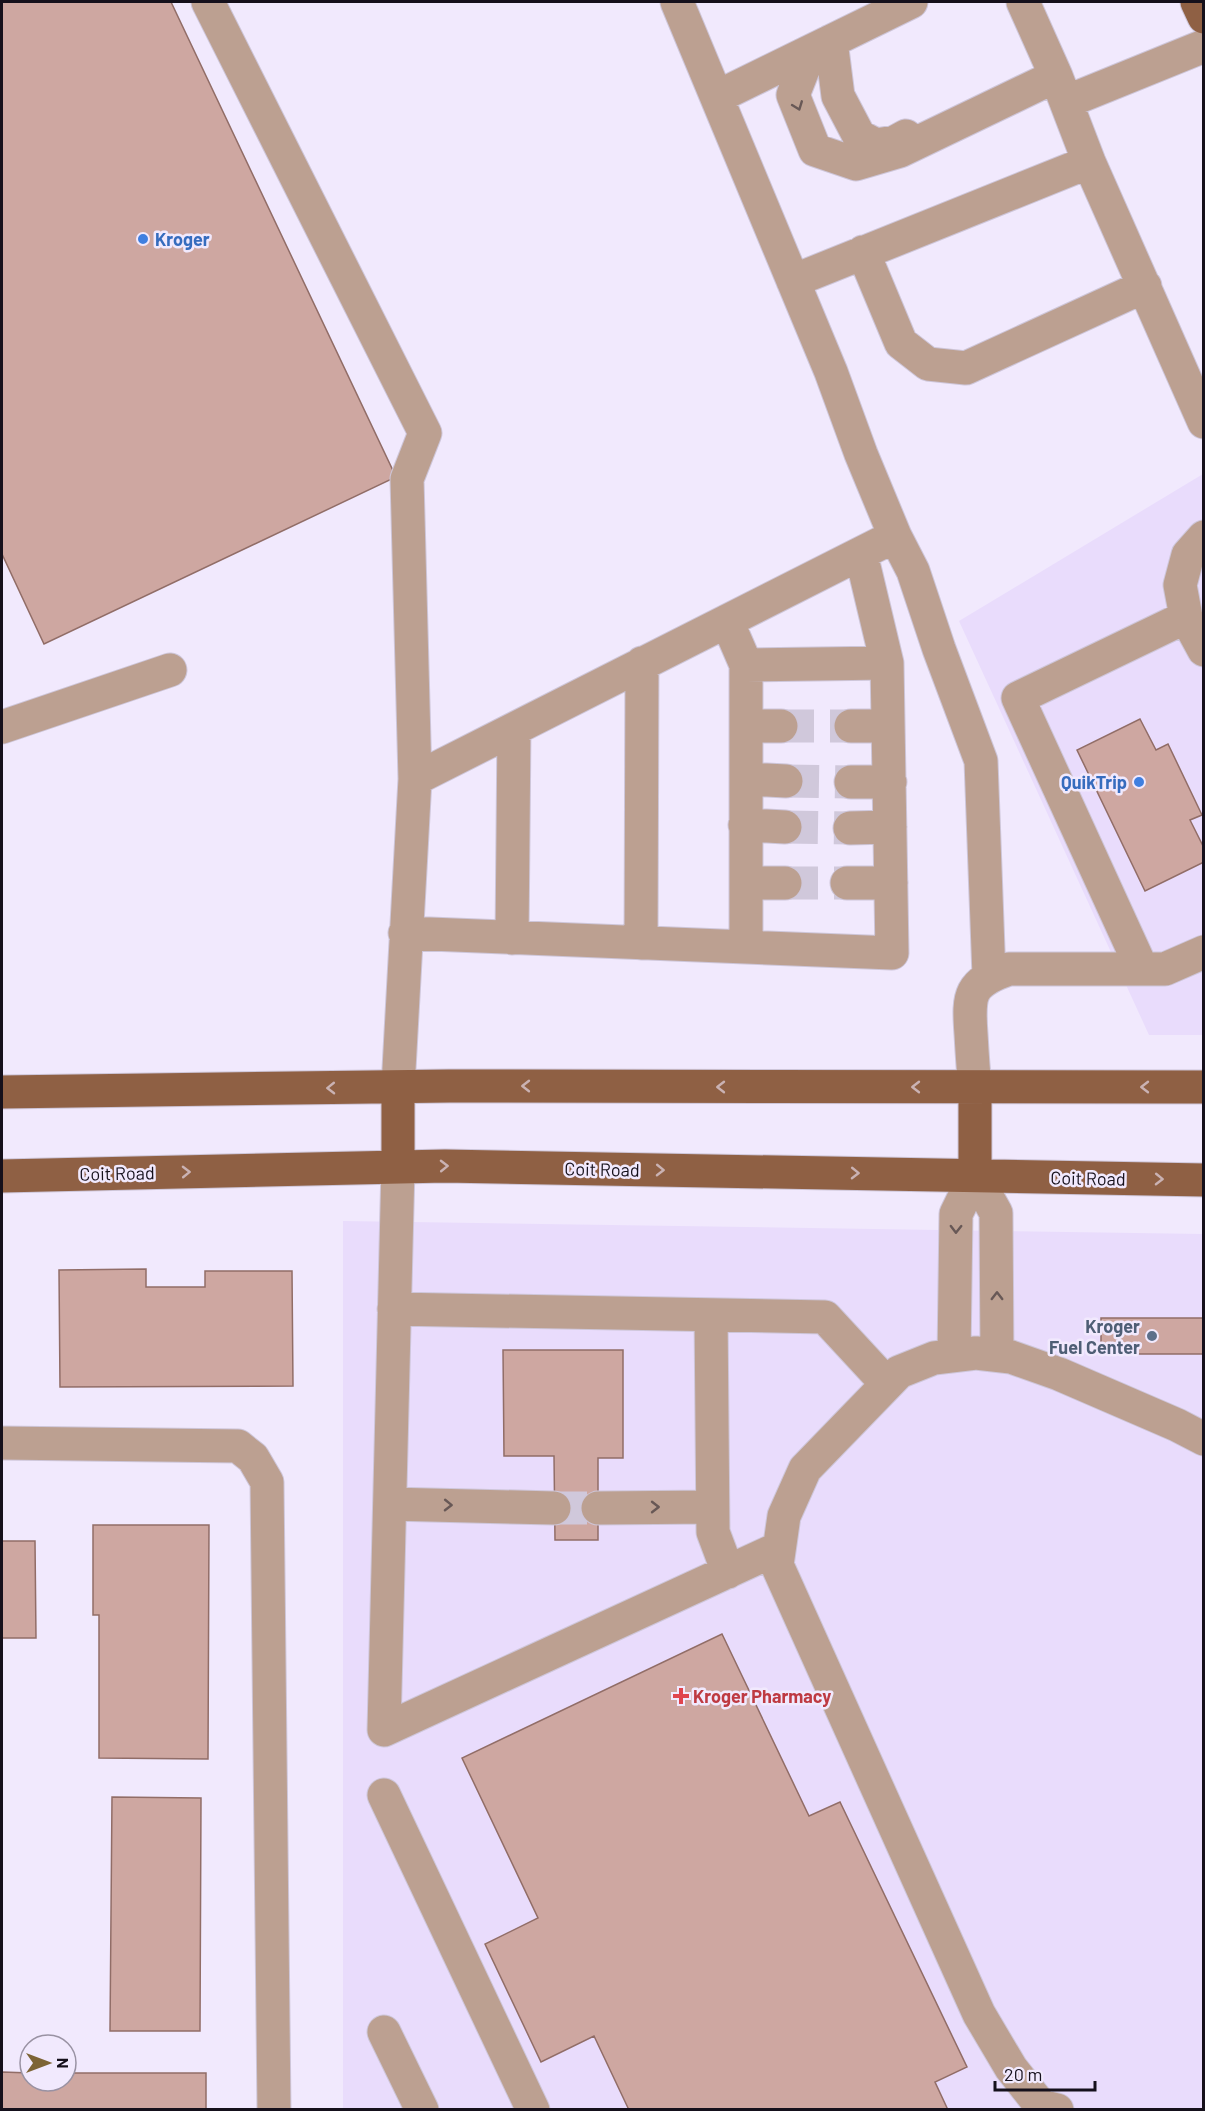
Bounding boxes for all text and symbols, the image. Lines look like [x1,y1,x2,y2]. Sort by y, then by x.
one-way arrow [791,100,803,111]
place label: Kroger [155,228,210,250]
marker: Kroger [136,232,150,246]
place label: QuikTrip [1061,771,1127,793]
marker: QuikTrip [1132,775,1146,789]
one-way arrow [522,1080,531,1092]
one-way arrow [717,1081,726,1093]
one-way arrow [912,1081,921,1093]
one-way arrow [1141,1081,1150,1093]
one-way arrow [327,1082,336,1094]
street label: Coit Road [564,1157,640,1181]
one-way arrow [439,1160,448,1172]
street label: Coit Road [79,1161,155,1185]
one-way arrow [655,1163,664,1176]
one-way arrow [181,1166,190,1178]
street label: Coit Road [1050,1166,1126,1190]
one-way arrow [850,1167,859,1179]
one-way arrow [1155,1173,1164,1185]
one-way arrow [949,1225,962,1234]
one-way arrow [991,1292,1003,1301]
place label: Kroger Fuel Center [1049,1315,1140,1358]
marker: Kroger Fuel Center [1145,1329,1159,1343]
one-way arrow [444,1499,453,1512]
one-way arrow [651,1501,660,1513]
place label: Kroger Pharmacy [693,1685,831,1707]
marker: Kroger Pharmacy [674,1689,688,1703]
north arrow [18,2033,78,2093]
scale bar [995,2054,1096,2092]
text: N [54,2058,73,2068]
text: 20 m [1004,2063,1042,2085]

